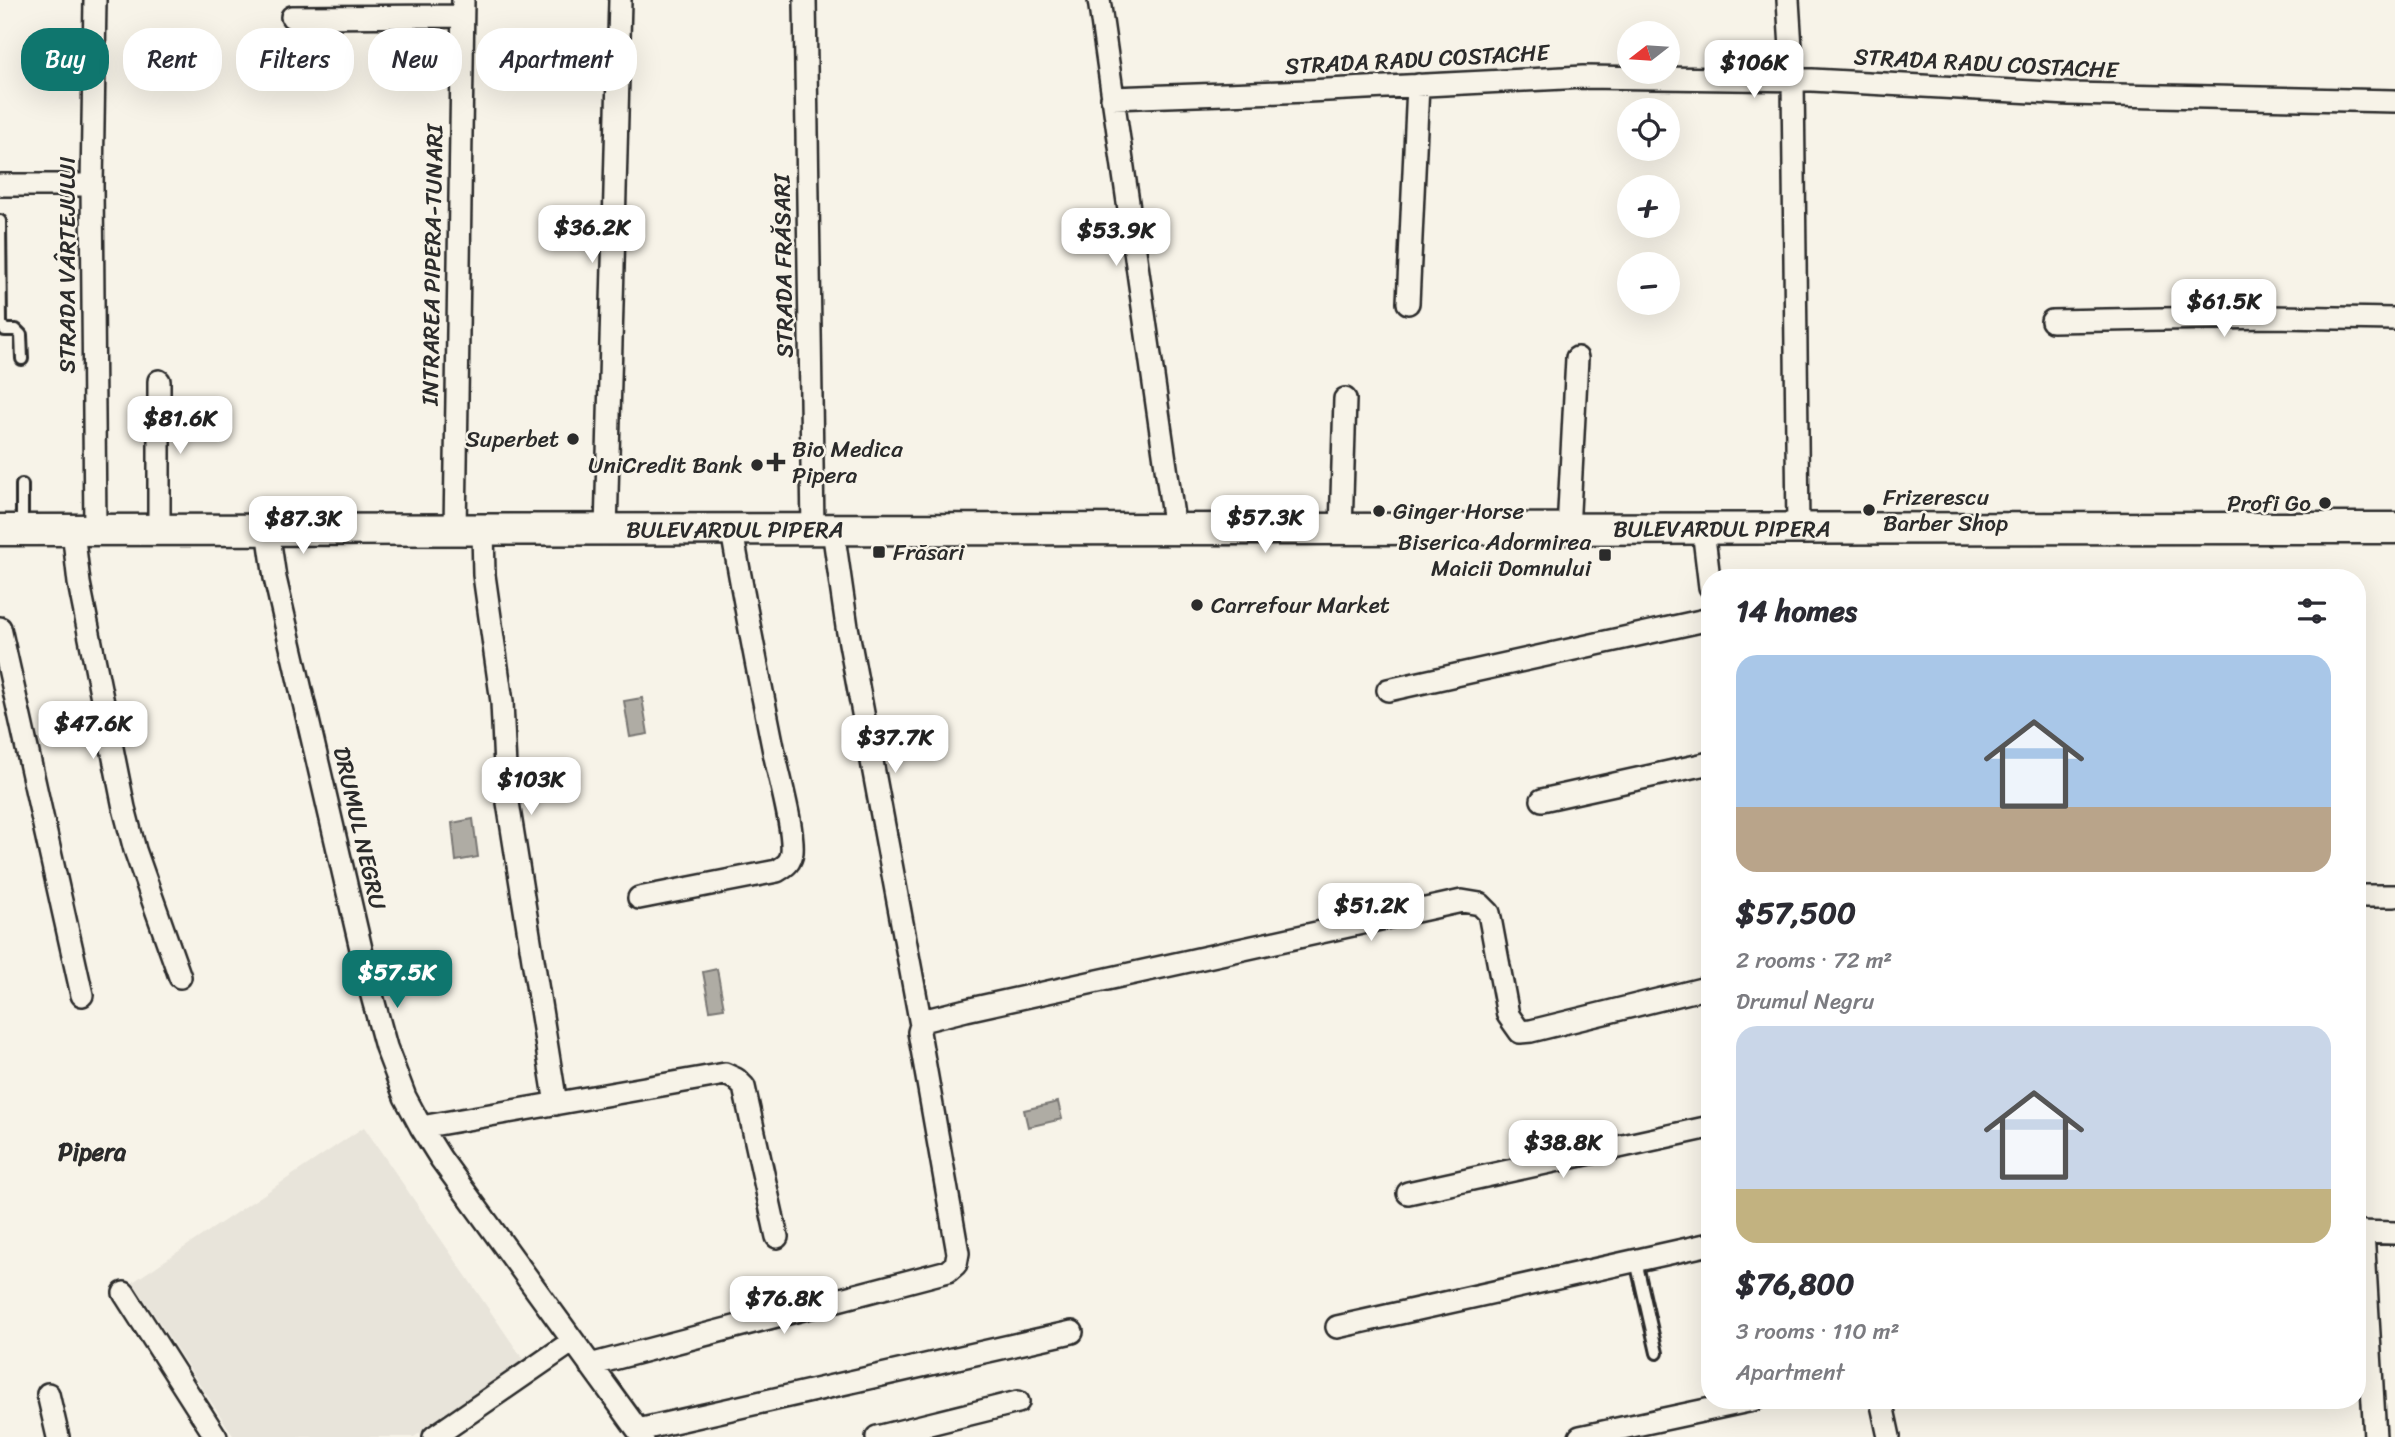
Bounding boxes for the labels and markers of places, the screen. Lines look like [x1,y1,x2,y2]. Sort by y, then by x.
pin: $106K [1705,41,1803,100]
pin: $36.2K [535,205,649,265]
pin: $53.9K [1059,208,1173,268]
pin: $61.5K [2167,280,2281,339]
pin: $81.6K [123,396,237,456]
place label: Superbet [465,419,559,460]
place label: Bio Medica Pipera [792,429,903,496]
marker: Superbet [565,431,581,447]
place label: UniCredit Bank [588,445,743,486]
marker: Bio Medica Pipera [766,452,786,472]
marker: UniCredit Bank [749,457,765,473]
place label: Frizerescu Barber Shop [1883,477,2008,544]
place label: Profi Go [2227,483,2311,524]
place label: Ginger Horse [1393,491,1525,532]
marker: Profi Go [2317,495,2333,511]
pin: $87.3K [246,496,360,556]
pin: $57.3K [1208,496,1322,555]
marker: Frizerescu Barber Shop [1861,502,1877,518]
marker: Ginger Horse [1371,503,1387,519]
place label: Biserica Adormirea Maicii Domnului [1398,522,1592,589]
place label: Frăsari [893,532,965,573]
marker: Frăsari [871,544,887,560]
marker: Biserica Adormirea Maicii Domnului [1597,547,1613,563]
place label: Carrefour Market [1211,585,1390,626]
marker: Carrefour Market [1189,597,1205,613]
pin: $47.6K [36,702,150,761]
pin: $37.7K [838,716,952,775]
pin: $103K [482,758,580,817]
pin: $51.2K [1314,884,1428,943]
pin: $57.5K [340,950,454,1010]
pin: $38.8K [1506,1120,1620,1180]
pin: $76.8K [727,1276,841,1336]

